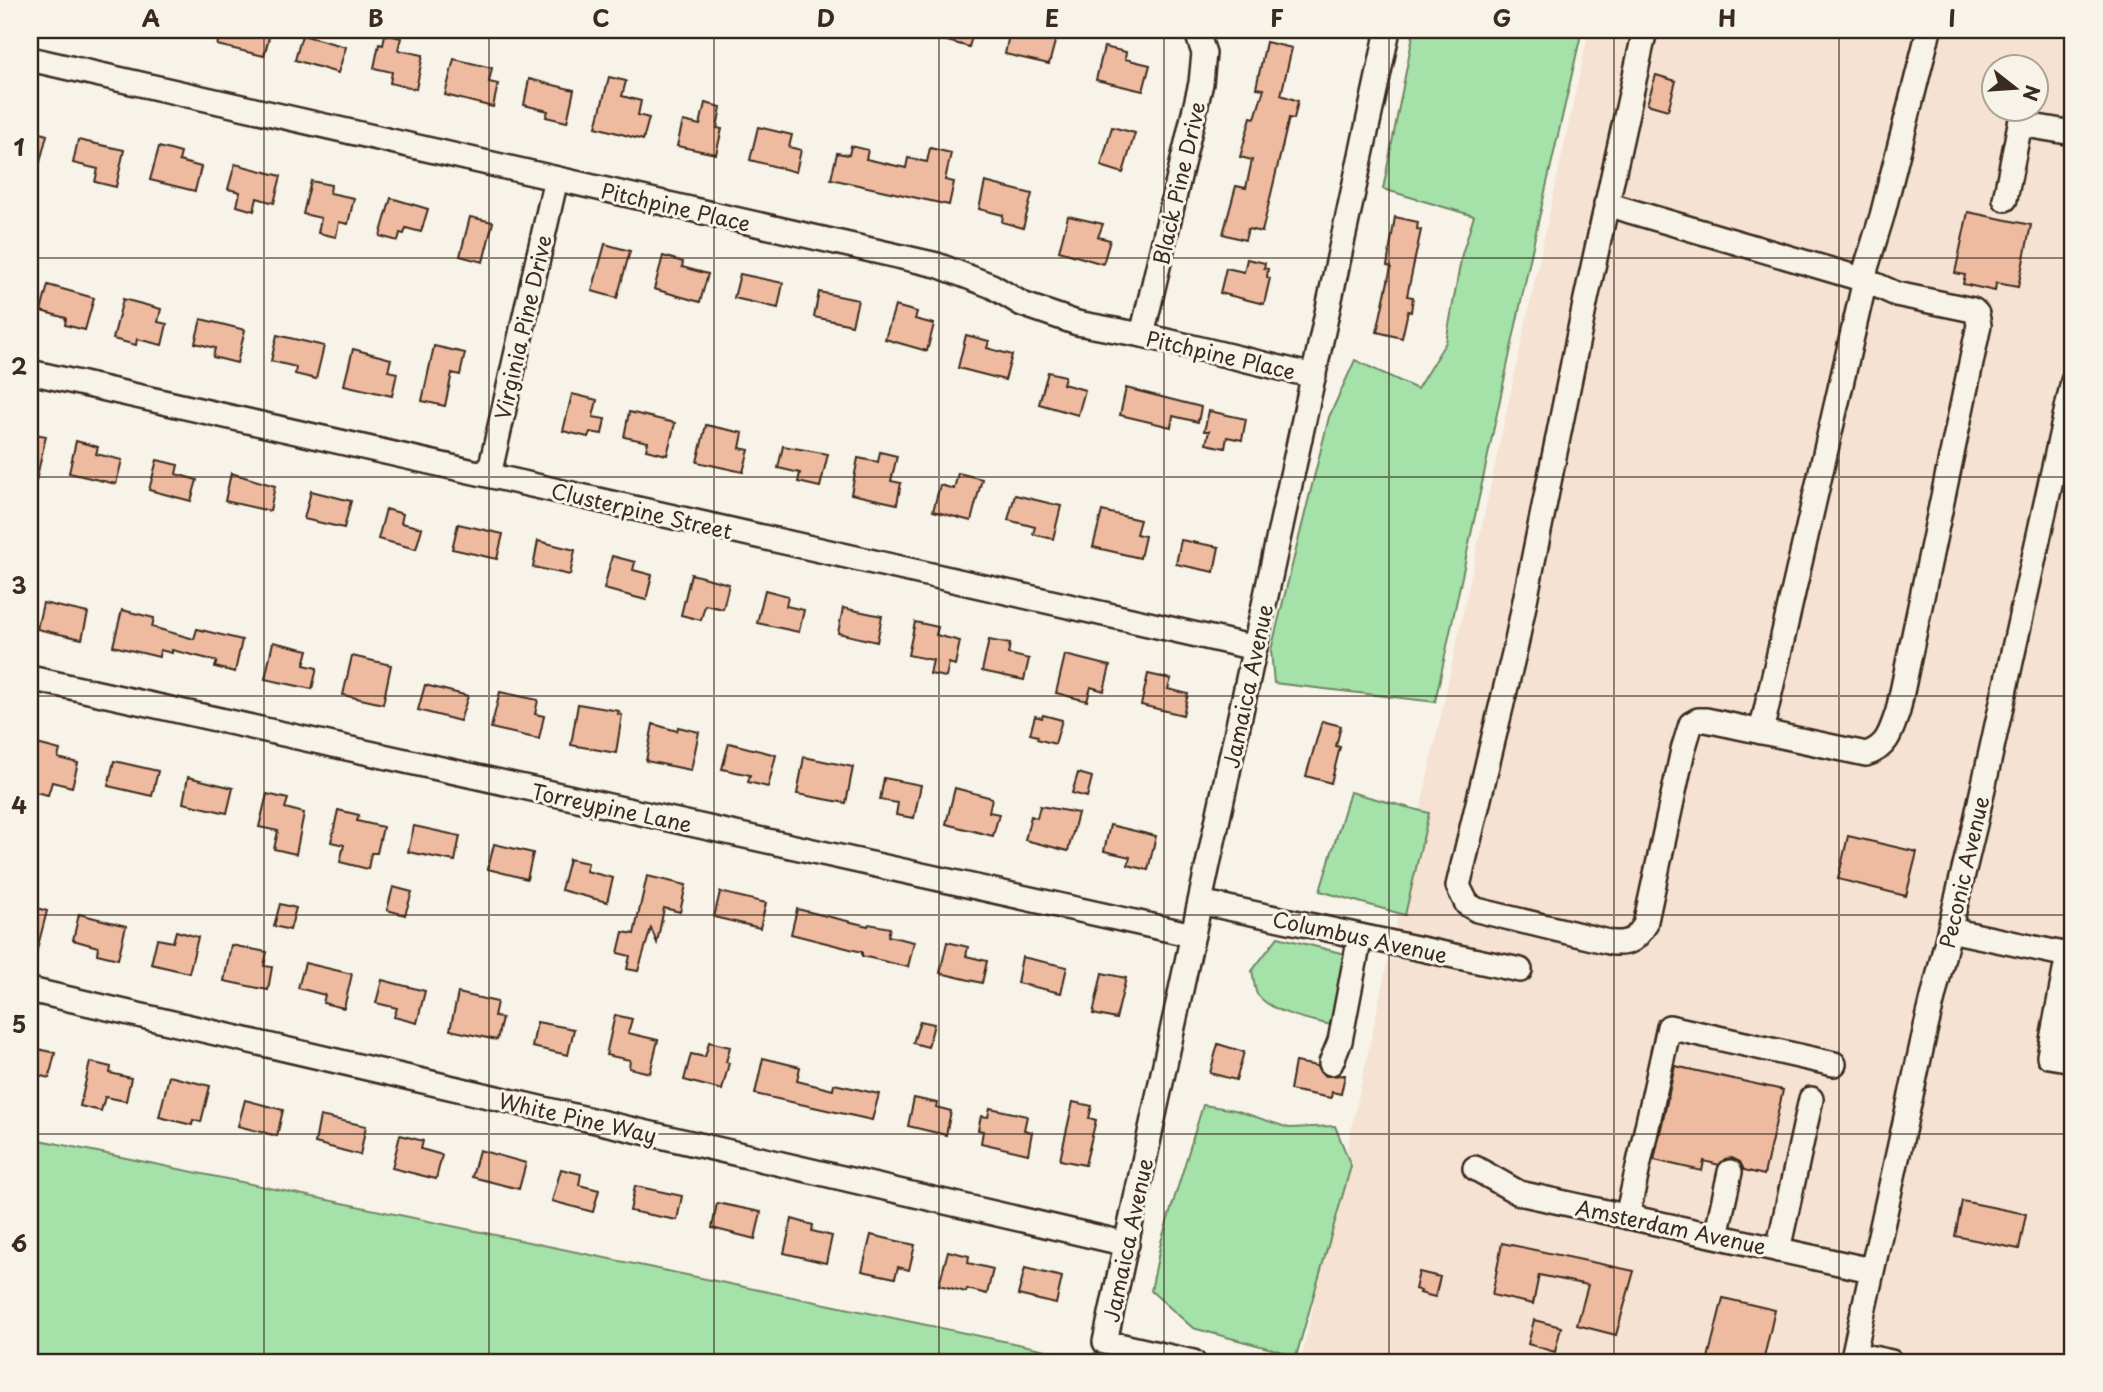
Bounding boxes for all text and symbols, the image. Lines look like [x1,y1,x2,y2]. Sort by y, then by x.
text: A [142,0,160,35]
text: B [368,0,384,35]
text: C [592,0,610,35]
text: D [817,0,835,35]
text: E [1045,0,1059,35]
text: F [1270,0,1284,35]
text: G [1493,0,1511,35]
text: H [1718,0,1736,35]
text: I [1948,0,1956,35]
north arrow [1980,52,2050,122]
text: N [2017,82,2048,105]
street label: Black Pine Drive [1144,98,1212,268]
text: 1 [14,129,25,164]
street label: Pitchpine Place [598,173,754,239]
street label: Virginia Pine Drive [485,232,559,422]
street label: Pitchpine Place [1143,321,1299,387]
text: 2 [11,348,27,383]
street label: Clusterpine Street [548,474,736,546]
text: 3 [11,567,27,602]
street label: Jamaica Avenue [1214,601,1280,771]
street label: Torreypine Lane [529,774,695,840]
text: 4 [11,787,27,822]
street label: Peconic Avenue [1930,793,1996,951]
street label: Columbus Avenue [1270,902,1450,970]
text: 5 [12,1006,26,1041]
street label: White Pine Way [496,1083,660,1151]
street label: Jamaica Avenue [1094,1155,1160,1325]
street label: Amsterdam Avenue [1573,1190,1769,1262]
text: 6 [11,1225,27,1260]

